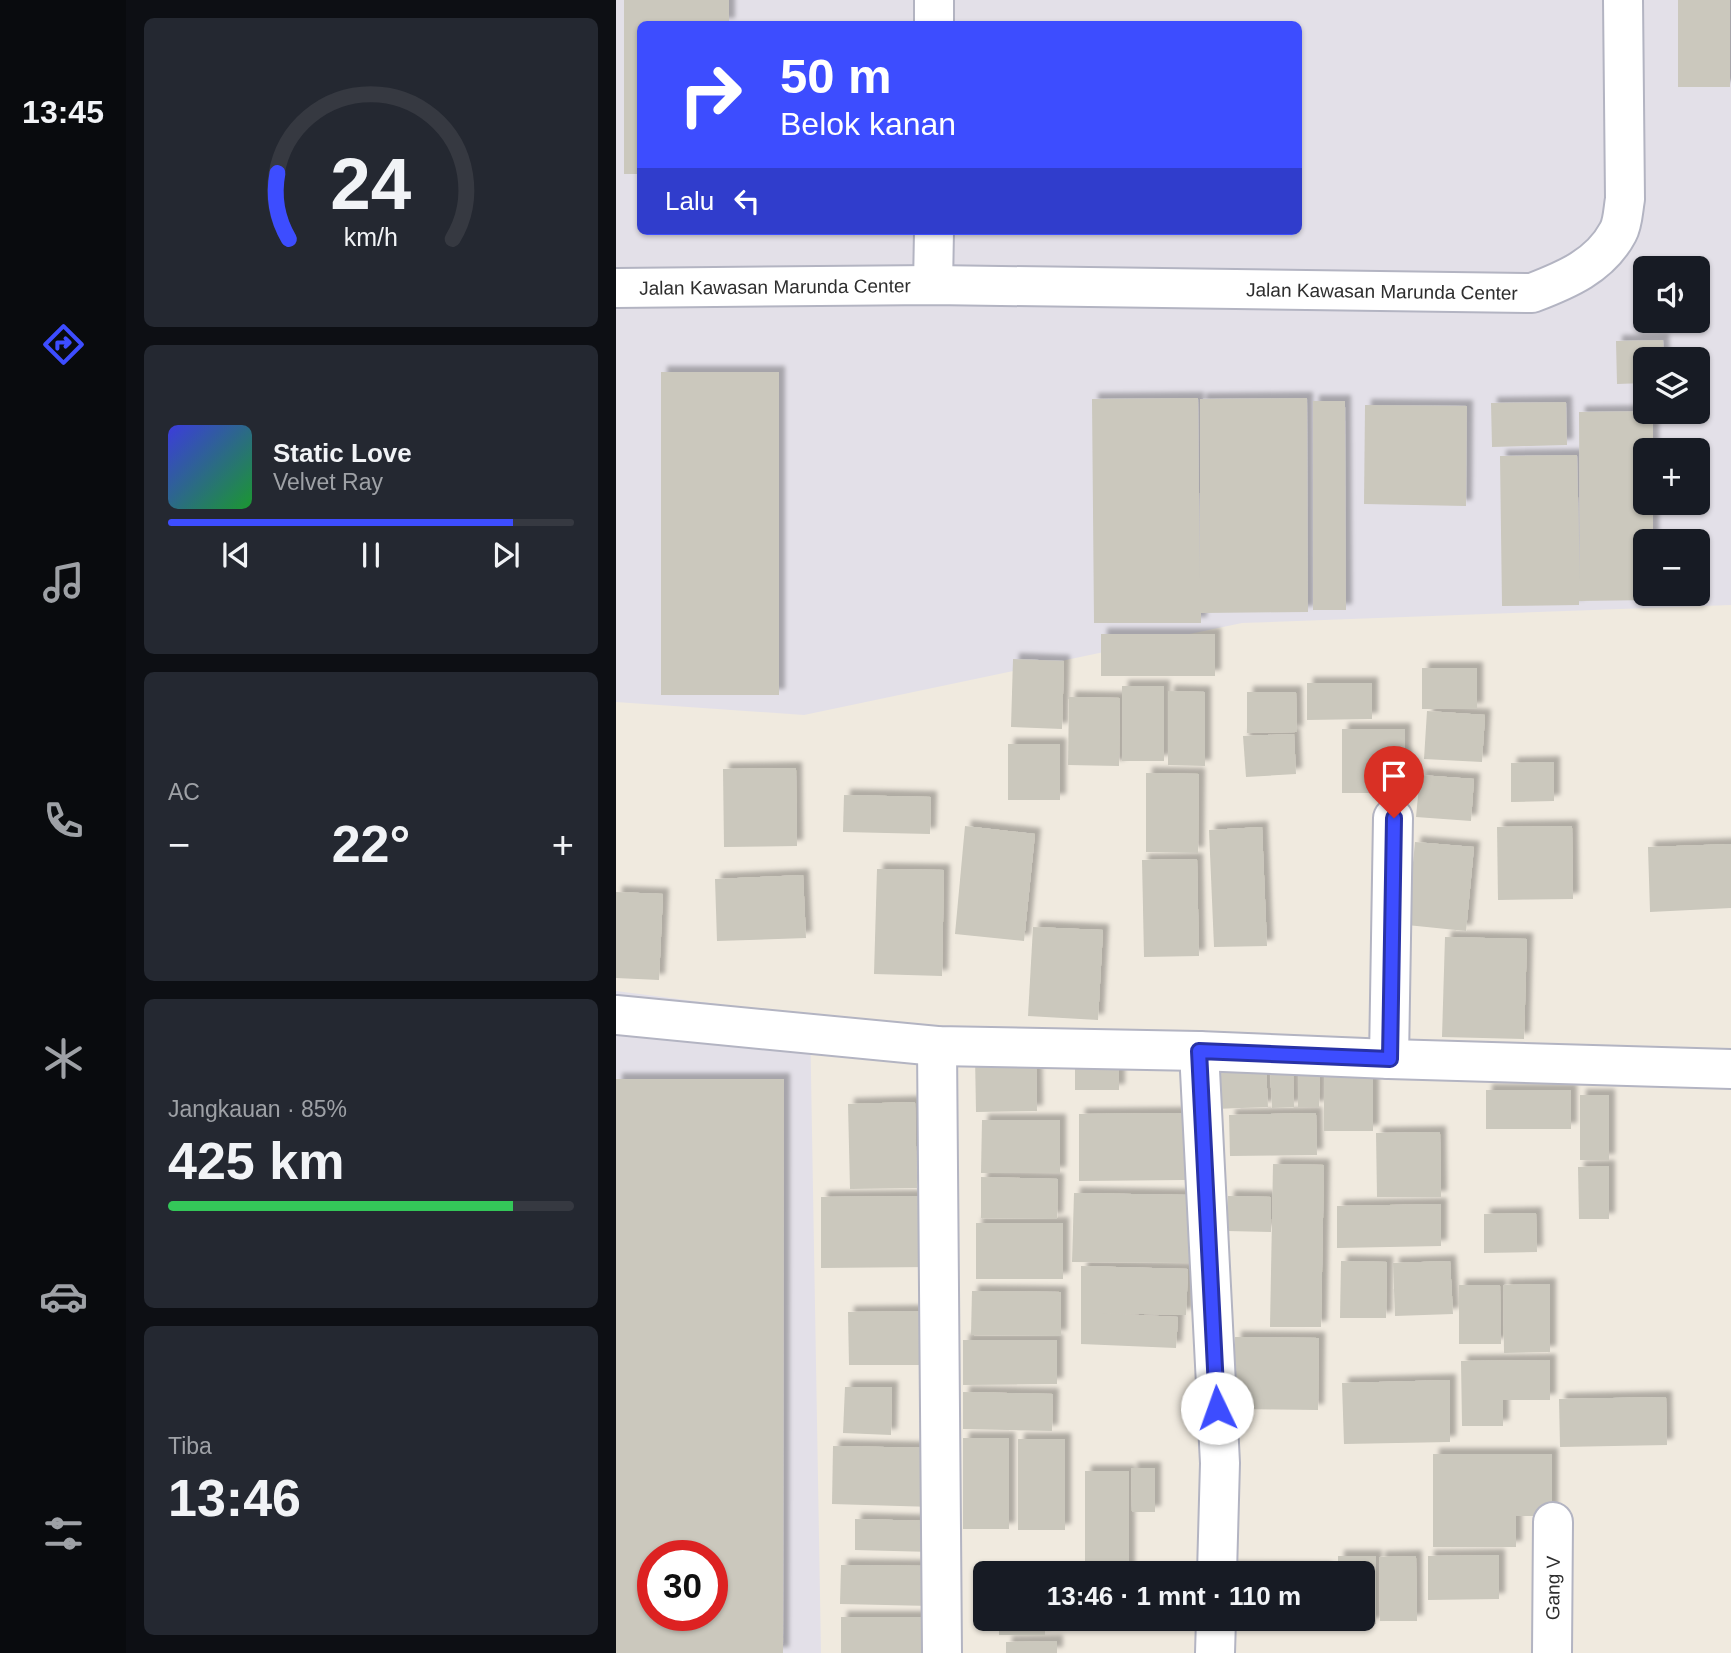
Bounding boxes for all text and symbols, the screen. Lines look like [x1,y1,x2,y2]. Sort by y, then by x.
icon: right [665,49,756,140]
text: 50 m [780,49,892,103]
text: 13:45 [22,94,104,130]
text: Belok kanan [780,106,956,142]
text: 24 [331,143,412,224]
icon: left [728,182,766,220]
text: Lalu [665,186,714,216]
text: km/h [344,222,398,250]
map controls [1633,256,1710,606]
button: sound [1633,256,1710,333]
street label: Jalan Kawasan Marunda Center [639,275,912,299]
street label: Jalan Kawasan Marunda Center [1246,279,1519,304]
icon: directions [39,320,88,369]
button: layers [1633,347,1710,424]
text: Static Love [273,438,412,468]
button: + [1633,438,1710,515]
text: Velvet Ray [273,469,383,495]
button: − [1633,529,1710,606]
icon: previous [217,536,255,574]
icon: pause [352,536,390,574]
icon: next [487,536,525,574]
icon: music [39,558,88,607]
pin [1364,746,1424,818]
icon: arrive [1375,757,1413,795]
text: AC [168,779,200,805]
icon: phone [39,796,88,845]
text: 22° [332,815,410,873]
text: − [168,824,190,866]
text: + [552,824,574,866]
icon: climate [39,1034,88,1083]
text: Jangkauan · 85% [168,1096,347,1122]
text: 425 km [168,1132,344,1190]
icon: car [39,1272,88,1321]
position arrow [1180,1371,1254,1445]
text: Tiba [168,1433,212,1459]
text: 13:46 [168,1469,301,1527]
icon: filters [39,1509,88,1558]
speed limit sign: 30 [637,1540,728,1631]
street label: Gang V [1542,1555,1564,1620]
text: 13:46 · 1 mnt · 110 m [1047,1581,1301,1611]

